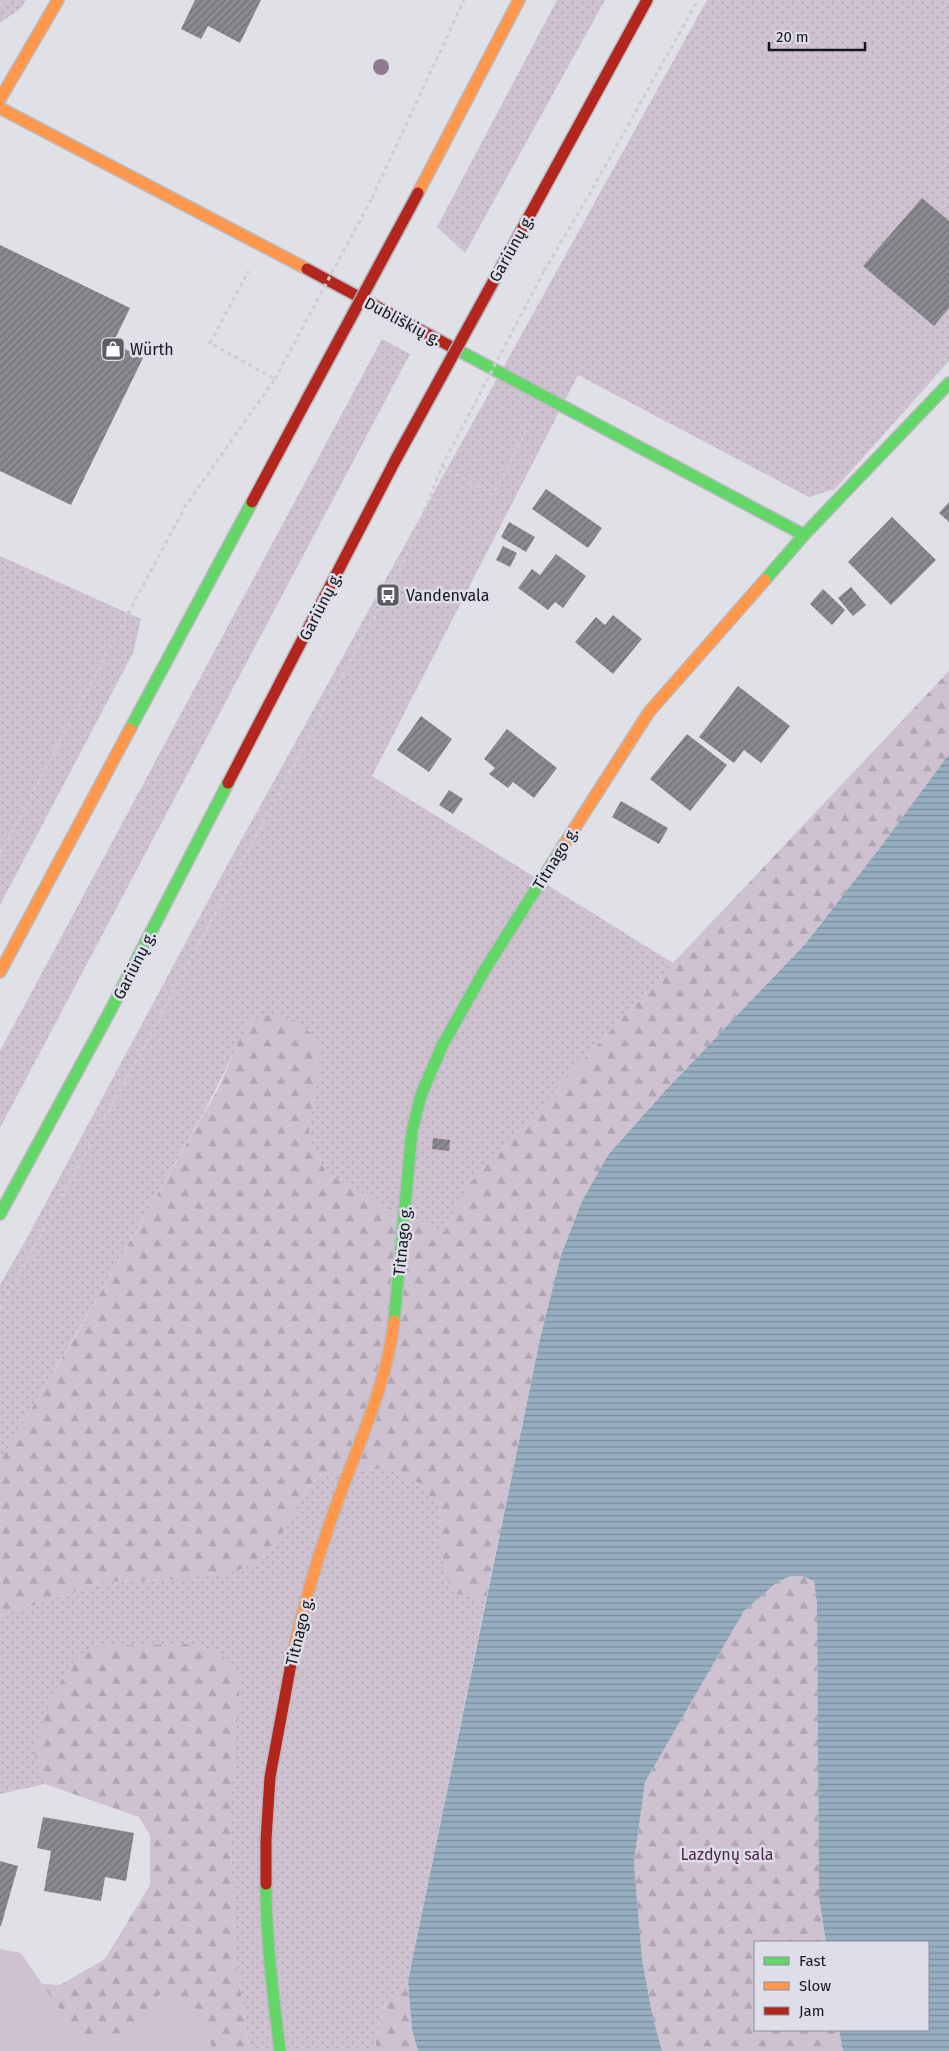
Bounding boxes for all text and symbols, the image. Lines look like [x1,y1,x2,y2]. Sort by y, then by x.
scale bar [769,20,865,52]
text: 20 m [776,28,809,46]
street label: Gariūnų g. [485,211,538,285]
street label: Dubliškių g. [361,293,445,350]
shop icon: Würth [100,336,126,362]
place label: Würth [130,340,174,359]
street label: Gariūnų g. [295,569,346,643]
bus stop icon: Vandenvala [375,582,401,608]
place label: Vandenvala [406,586,489,605]
street label: Titnago g. [529,823,582,893]
street label: Gariūnų g. [109,928,160,1002]
street label: Titnago g. [389,1205,416,1277]
street label: Titnago g. [282,1595,317,1668]
park label: Lazdynų sala [681,1845,773,1864]
legend [754,1941,929,2031]
text: Fast [799,1952,826,1970]
text: Slow [799,1977,831,1995]
text: Jam [799,2002,825,2020]

